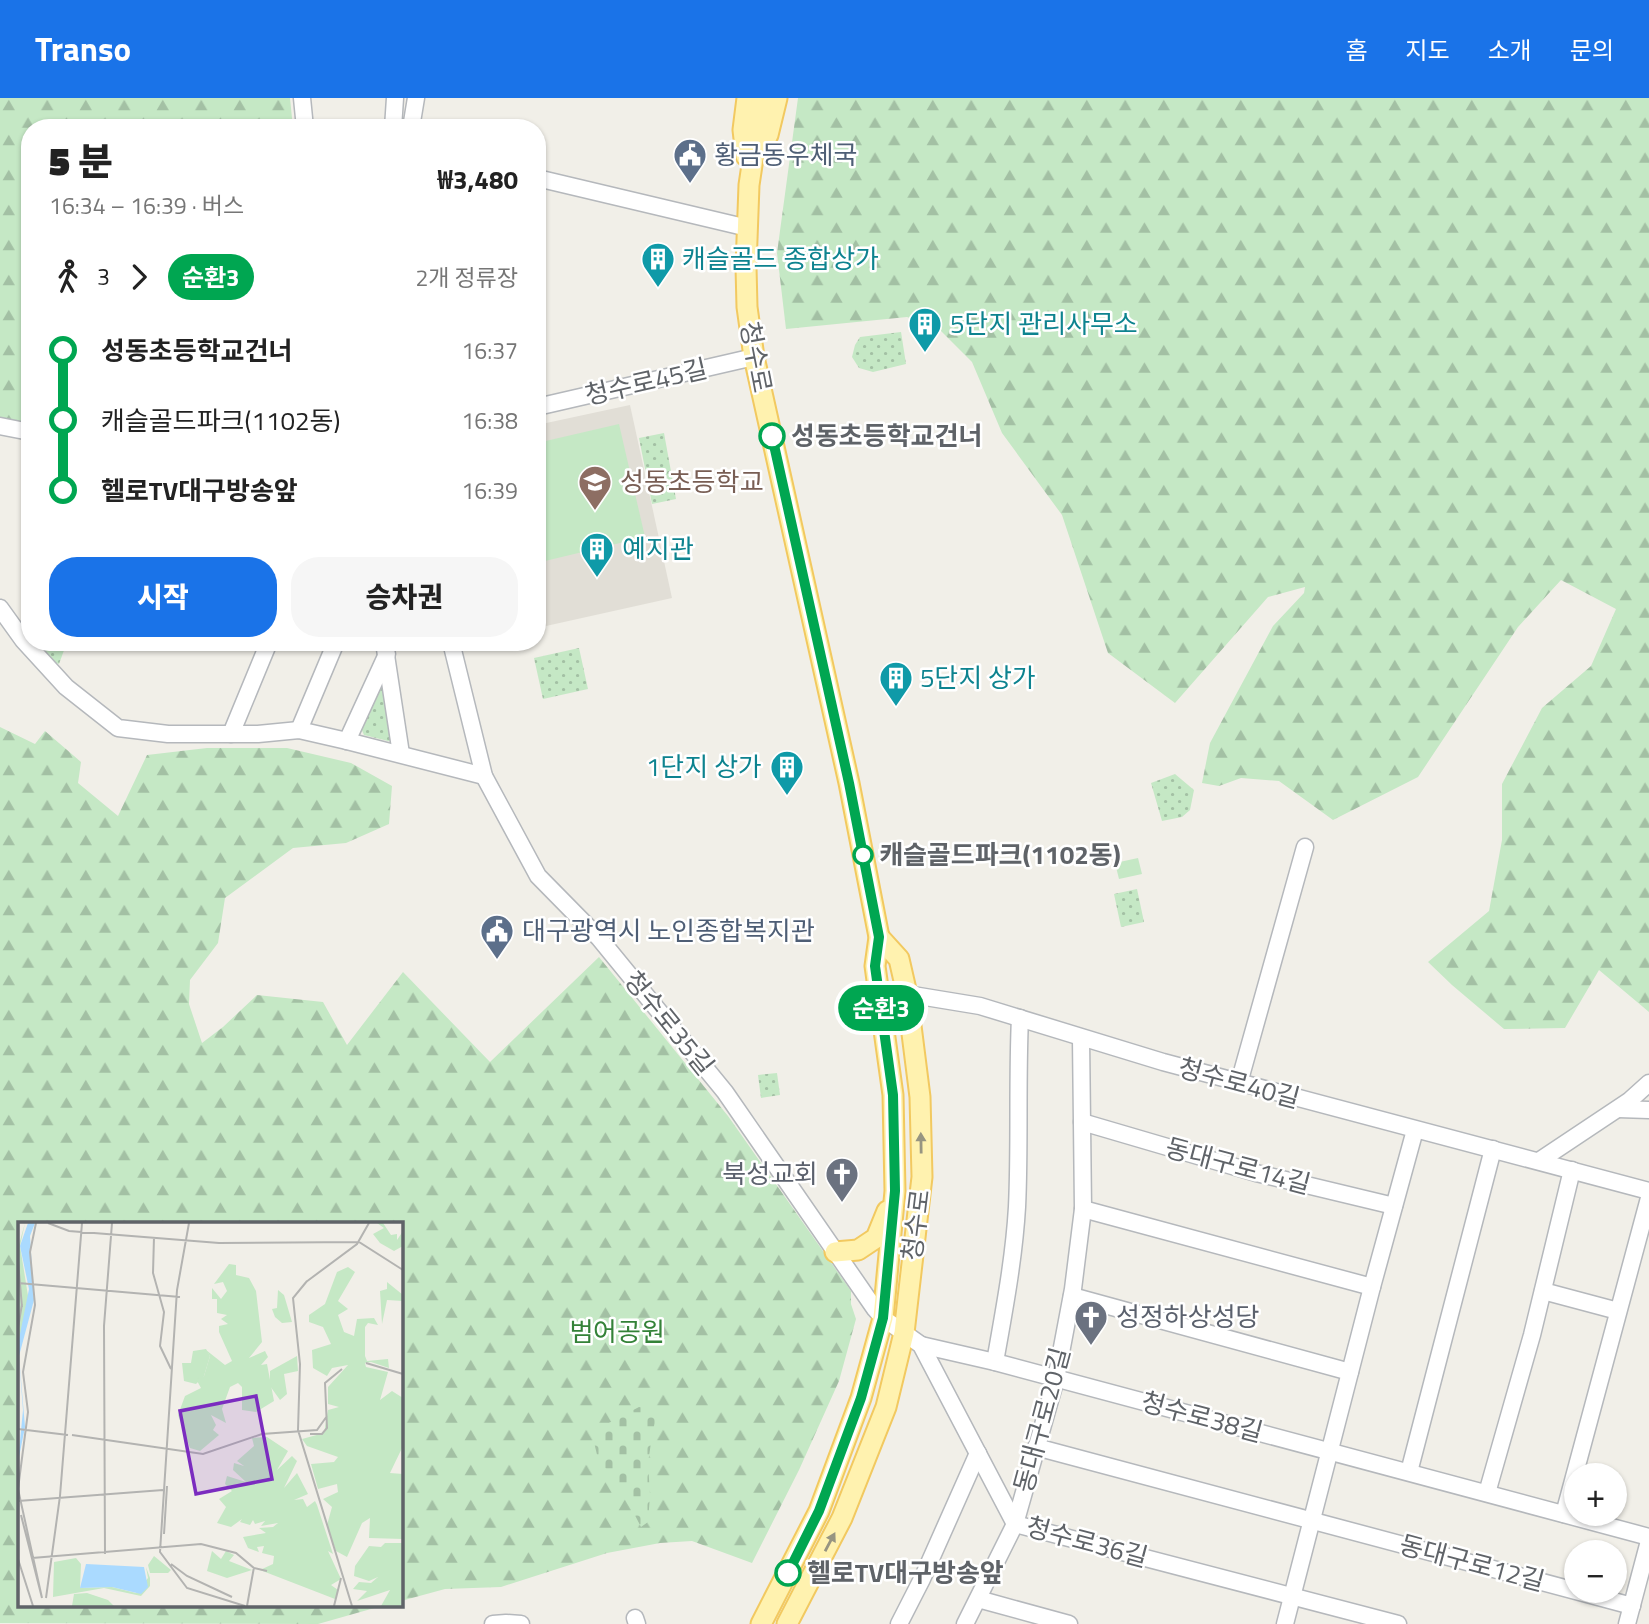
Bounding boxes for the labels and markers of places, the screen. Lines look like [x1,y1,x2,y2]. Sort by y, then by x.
place label: 황금동우체국 [714,135,858,174]
public building icon: 황금동우체국 [671,136,709,185]
place label: 캐슬골드 종합상가 [682,239,879,278]
building icon: 캐슬골드 종합상가 [639,240,677,289]
place label: 5단지 관리사무소 [950,304,1138,343]
building icon: 5단지 관리사무소 [906,305,944,354]
place label: 성동초등학교건너 [791,416,982,455]
marker: 성동초등학교건너 [759,423,785,449]
place label: 성동초등학교 [620,462,764,501]
school or university icon: 성동초등학교 [576,463,614,512]
place label: 예지관 [622,529,694,568]
building icon: 예지관 [578,530,616,579]
place label: 5단지 상가 [920,658,1036,697]
building icon: 5단지 상가 [877,659,915,708]
place label: 1단지 상가 [646,747,762,786]
building icon: 1단지 상가 [768,748,806,797]
place label: 캐슬골드파크(1102동) [879,835,1121,874]
marker: 캐슬골드파크(1102동) [853,845,873,865]
place label: 대구광역시 노인종합복지관 [522,911,815,950]
public building icon: 대구광역시 노인종합복지관 [478,912,516,961]
place label: 북성교회 [722,1154,818,1193]
church icon: 북성교회 [823,1155,861,1204]
place label: 성정하상성당 [1116,1297,1260,1336]
church icon: 성정하상성당 [1072,1298,1110,1347]
place label: 헬로TV대구방송앞 [807,1553,1004,1592]
marker: 헬로TV대구방송앞 [775,1560,801,1586]

